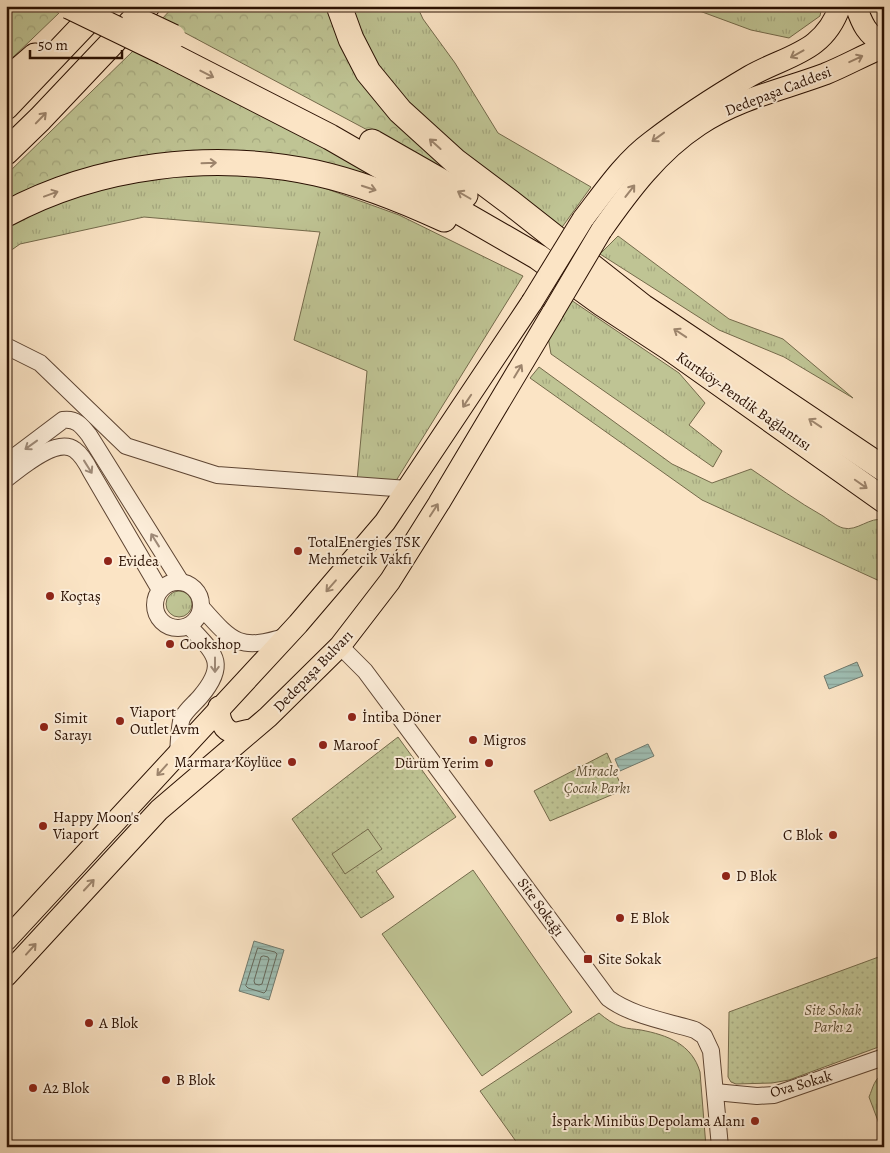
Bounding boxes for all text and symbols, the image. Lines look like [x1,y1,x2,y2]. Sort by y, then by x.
scale bar [30,28,122,60]
text: 50 m [38,35,68,55]
one-way arrow [790,49,805,59]
one-way arrow [849,54,864,64]
street label: Dedepaşa Caddesi [722,62,834,120]
one-way arrow [199,70,214,79]
one-way arrow [35,112,47,124]
one-way arrow [651,132,665,142]
one-way arrow [429,138,442,150]
one-way arrow [201,158,217,168]
one-way arrow [361,184,376,193]
one-way arrow [625,184,635,198]
one-way arrow [42,189,58,198]
one-way arrow [458,189,472,199]
one-way arrow [674,327,688,337]
street label: Kurtköy-Pendik Bağlantısı [672,347,816,455]
one-way arrow [513,364,523,378]
one-way arrow [462,393,472,407]
one-way arrow [809,418,823,428]
one-way arrow [24,440,38,450]
one-way arrow [83,459,93,473]
one-way arrow [854,479,868,489]
one-way arrow [429,503,440,517]
place label: TotalEnergies TSK Mehmetcik Vakfı [308,532,421,569]
one-way arrow [149,534,159,548]
marker: TotalEnergies TSK Mehmetcik Vakfı [292,545,304,557]
place label: Evidea [118,551,159,571]
marker: Evidea [102,555,114,567]
one-way arrow [325,579,336,592]
place label: Koçtaş [60,586,101,606]
marker: Koçtaş [44,590,56,602]
street label: Dedepaşa Bulvarı [269,626,357,716]
place label: Cookshop [180,634,241,654]
marker: Cookshop [164,638,176,650]
one-way arrow [210,656,220,672]
place label: Viaport Outlet Avm [129,702,200,739]
place label: İntiba Döner [362,707,441,727]
place label: Simit Sarayı [54,708,92,745]
marker: İntiba Döner [346,711,358,723]
marker: Viaport Outlet Avm [114,715,126,727]
marker: Simit Sarayı [38,721,50,733]
place label: Migros [483,730,526,750]
marker: Migros [467,734,479,746]
place label: Maroof [333,735,380,755]
marker: Maroof [317,739,329,751]
place label: Marmara Köylüce [174,752,282,772]
place label: Dürüm Yerim [394,753,480,773]
marker: Marmara Köylüce [286,756,298,768]
marker: Dürüm Yerim [483,757,495,769]
park label: Miracle Çocuk Parkı [564,761,630,798]
one-way arrow [156,764,168,777]
place label: Happy Moon's Viaport [52,807,139,844]
marker: Happy Moon's Viaport [37,820,49,832]
place label: C Blok [783,825,824,845]
marker: C Blok [827,829,839,841]
place label: D Blok [736,866,778,886]
marker: D Blok [720,870,732,882]
street label: Site Sokağı [513,874,569,940]
one-way arrow [83,879,95,892]
place label: E Blok [630,908,670,928]
marker: E Blok [614,912,626,924]
one-way arrow [25,942,37,955]
place label: Site Sokak [598,949,662,969]
marker: Site Sokak [582,953,594,965]
park label: Site Sokak Parkı 2 [805,1000,862,1037]
place label: A Blok [98,1013,139,1033]
marker: A Blok [83,1017,95,1029]
street label: Ova Sokak [768,1065,835,1102]
place label: B Blok [176,1070,216,1090]
marker: B Blok [160,1074,172,1086]
place label: A2 Blok [42,1078,90,1098]
marker: A2 Blok [27,1082,39,1094]
place label: İspark Minibüs Depolama Alanı [551,1111,745,1131]
marker: İspark Minibüs Depolama Alanı [749,1115,761,1127]

